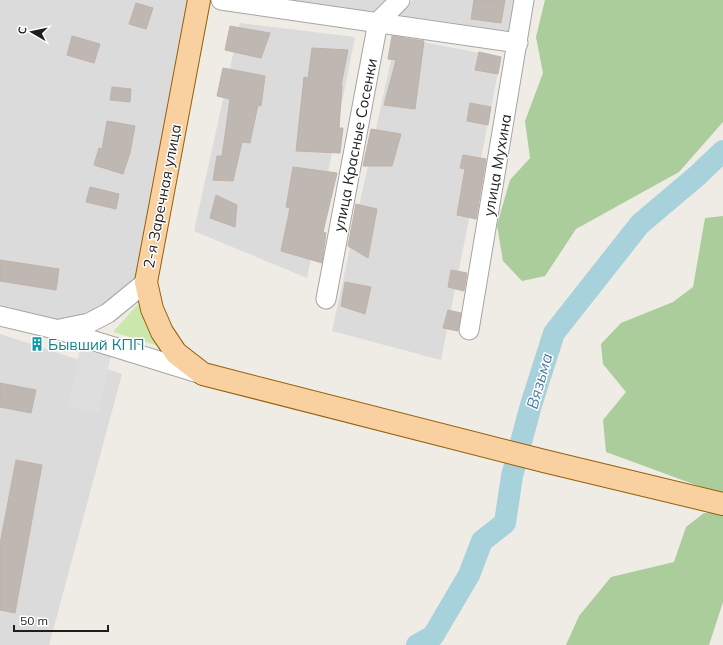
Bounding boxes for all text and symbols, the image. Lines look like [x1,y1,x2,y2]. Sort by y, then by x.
north arrow [12,12,52,52]
text: С [15,25,30,35]
street label: улица Красные Сосенки [329,57,381,233]
street label: улица Мухина [479,112,515,218]
street label: 2-я Заречная улица [139,122,185,270]
place label: Бывший КПП [48,335,145,354]
building icon: Бывший КПП [29,336,45,352]
water label: Вязьма [522,351,557,411]
scale bar [14,607,108,633]
text: 50 m [20,613,48,628]

